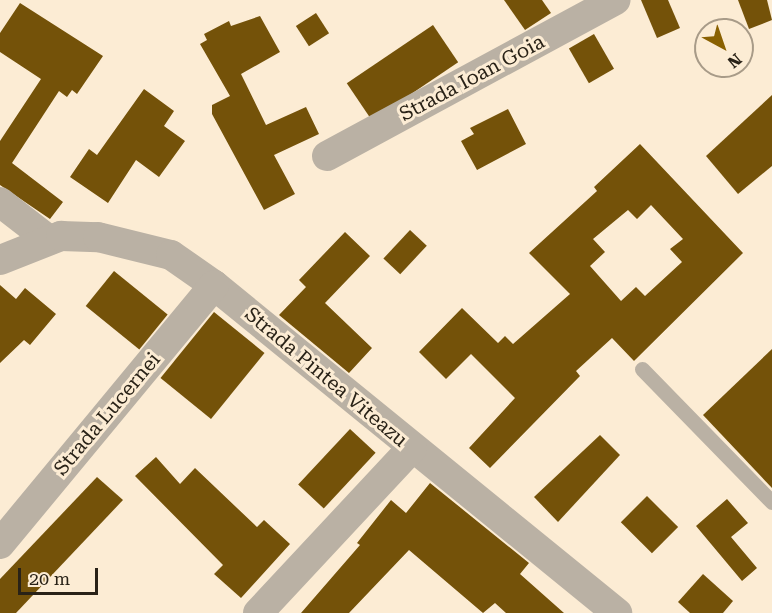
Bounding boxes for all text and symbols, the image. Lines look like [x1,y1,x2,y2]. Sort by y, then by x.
north arrow [694,18,754,78]
street label: Strada Ioan Goia [395,30,549,126]
text: N [724,49,745,72]
street label: Strada Pintea Viteazu [240,302,412,452]
street label: Strada Lucernei [49,348,165,480]
scale bar [21,556,100,594]
text: 20 m [29,568,70,589]

